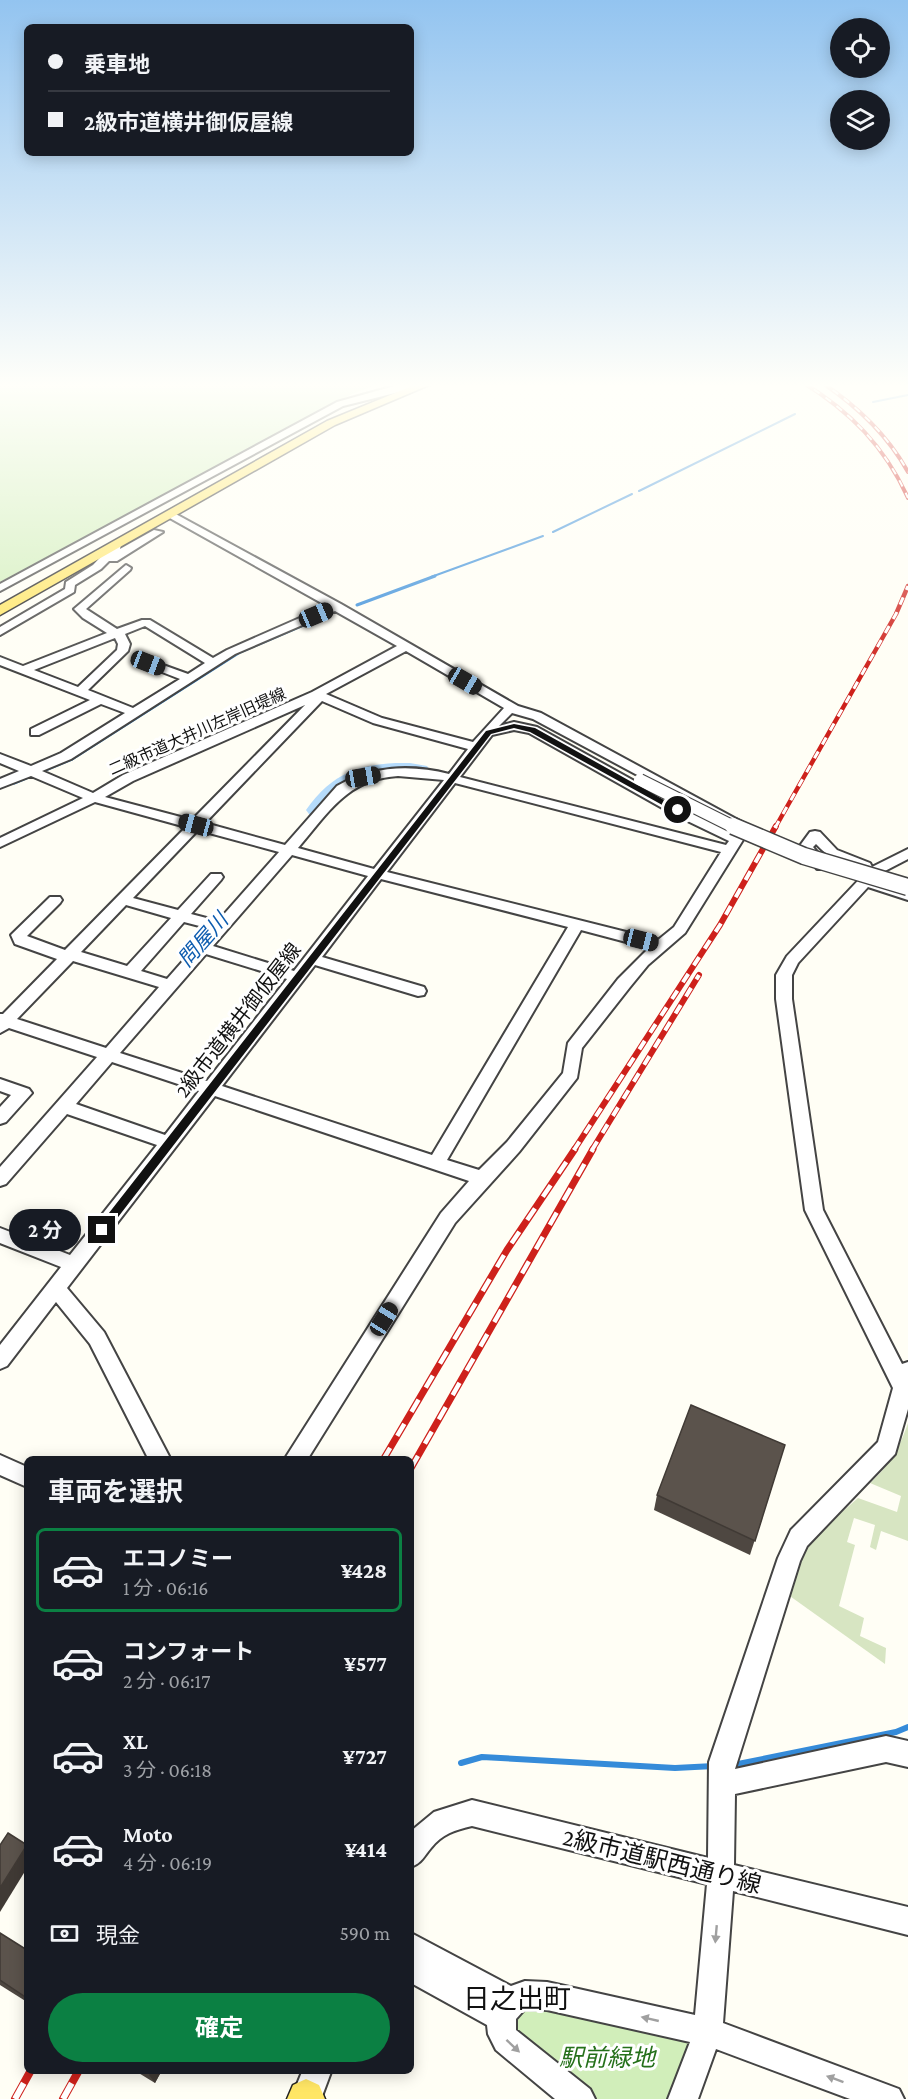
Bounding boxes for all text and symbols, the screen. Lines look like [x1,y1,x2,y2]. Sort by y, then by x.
map controls [830,18,890,150]
button: locate [830,18,890,78]
text: 乗車地 [84,52,150,77]
button: layers [830,90,890,150]
text: 2級市道横井御仮屋線 [84,110,293,135]
car [296,600,336,630]
car [128,648,168,678]
car [445,664,485,698]
street label: 二級市道大井川左岸旧堤線 [106,685,288,778]
car [344,765,382,789]
route start [664,796,691,823]
car [176,812,216,838]
water label: 問屋川 [173,907,234,972]
car [621,927,661,953]
street label: 2級市道横井御仮屋線 [171,939,305,1101]
callout: 2 分 [9,1209,81,1251]
route end [88,1216,115,1243]
text: 2 分 [28,1219,62,1241]
car [367,1299,401,1339]
text: 車両を選択 [48,1477,183,1507]
icon: car [51,1543,105,1597]
text: エコノミー [123,1546,233,1571]
text: ¥428 [341,1558,387,1583]
text: 1 分 · 06:16 [123,1577,209,1599]
icon: car [51,1636,105,1690]
text: コンフォート [123,1639,254,1664]
text: ¥577 [344,1651,387,1676]
text: 2 分 · 06:17 [123,1670,210,1692]
icon: car [51,1729,105,1783]
text: XL [123,1729,148,1754]
text: ¥727 [342,1744,387,1769]
text: 3 分 · 06:18 [123,1759,212,1781]
icon: car [51,1822,105,1876]
text: Moto [123,1822,173,1847]
street label: 2級市道駅西通り線 [560,1823,764,1898]
text: ¥414 [345,1837,387,1862]
text: 4 分 · 06:19 [123,1852,212,1874]
icon: cash [48,1917,81,1950]
text: 590 m [340,1922,390,1944]
text: 現金 [96,1923,140,1948]
one-way arrow [711,1925,721,1944]
district label: 日之出町 [463,1984,571,2014]
button: 確定 [48,1993,390,2062]
one-way arrow [640,2013,659,2023]
one-way arrow [505,2039,520,2053]
park label: 駅前緑地 [559,2044,658,2071]
one-way arrow [825,2073,843,2083]

